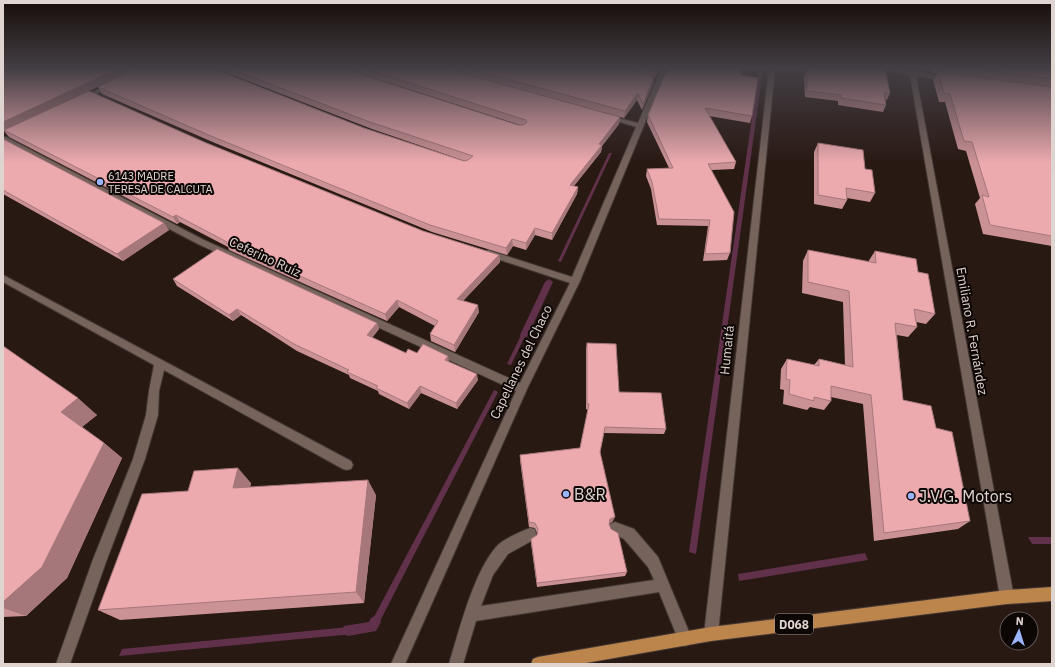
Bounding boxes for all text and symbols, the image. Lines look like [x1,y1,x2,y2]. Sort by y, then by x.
place label: 6143 MADRE TERESA DE CALCUTA [108,169,213,196]
marker: 6143 MADRE TERESA DE CALCUTA [95,177,105,187]
street label: Ceferino Ruíz [226,233,304,281]
street label: Emiliano R. Fernández [952,266,992,396]
street label: Capellanes del Chaco [486,302,556,422]
street label: Humaitá [716,324,738,376]
place label: B&R [574,484,606,504]
place label: J.V.G. Motors [919,486,1012,506]
marker: B&R [561,489,571,499]
marker: J.V.G. Motors [906,491,916,501]
north arrow [999,611,1039,651]
road number: D068 [775,614,813,634]
text: N [1015,614,1024,628]

